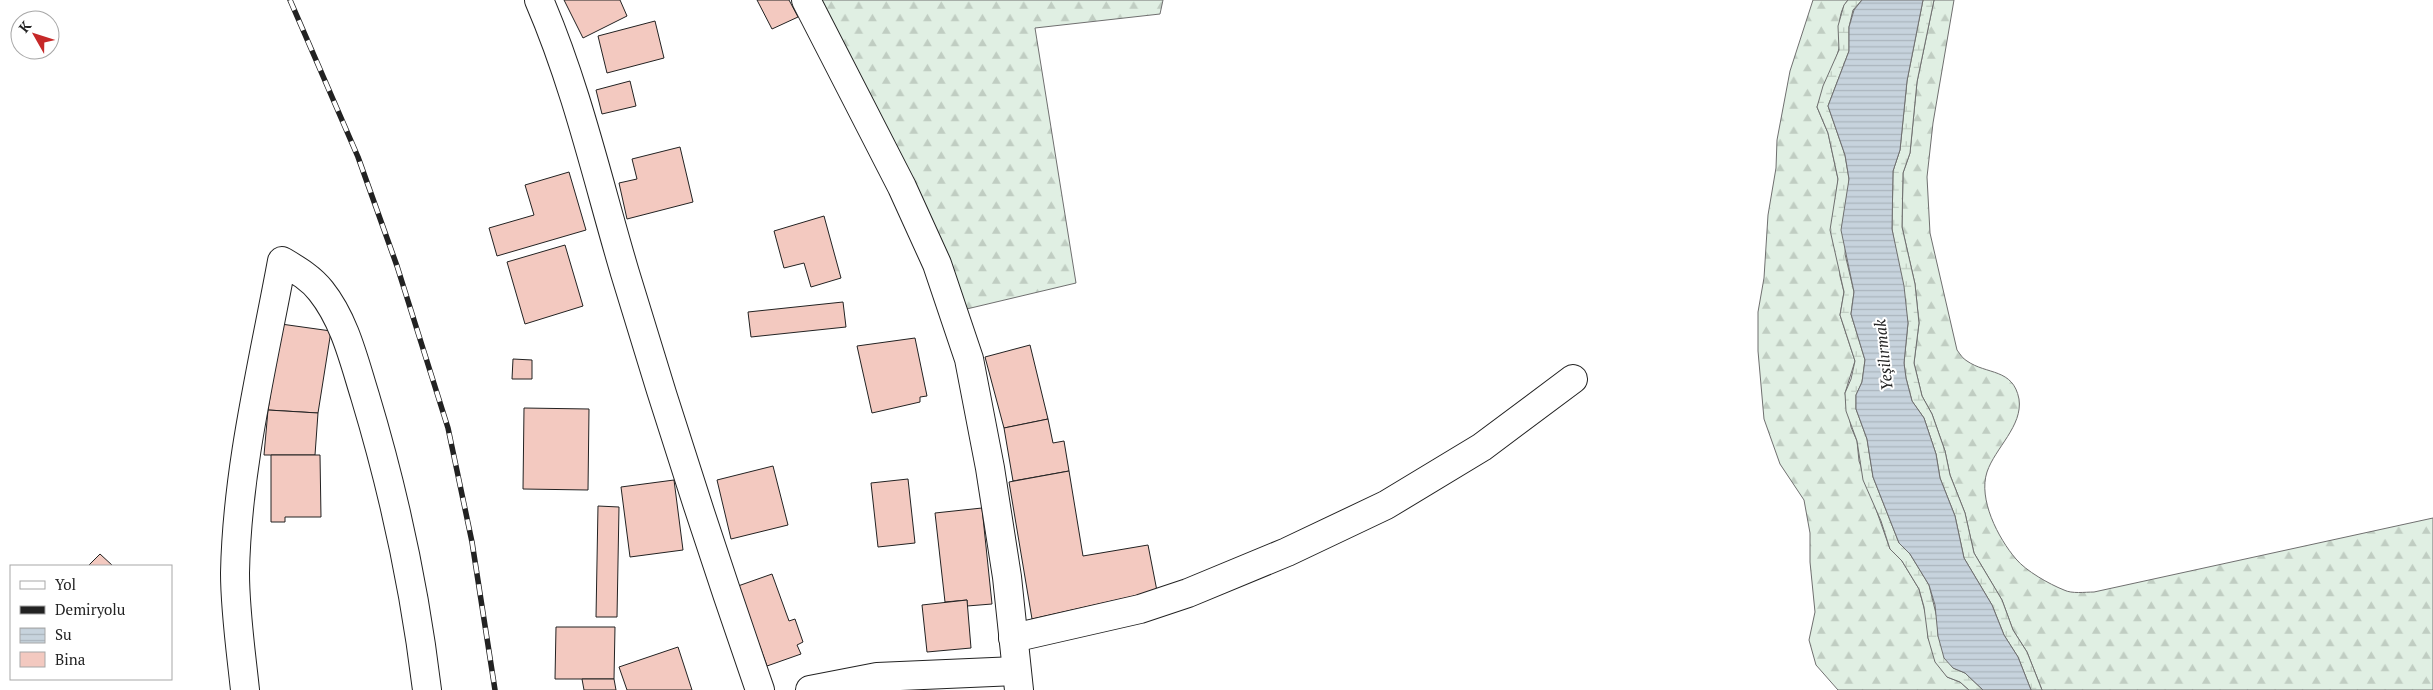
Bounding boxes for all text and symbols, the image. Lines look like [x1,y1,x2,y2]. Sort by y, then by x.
north arrow [10,10,60,60]
text: K [14,17,35,36]
water label: Yeşilırmak [1868,318,1898,392]
legend [10,565,172,680]
text: Yol [55,574,76,594]
text: Demiryolu [55,599,126,619]
text: Su [55,624,72,644]
text: Bina [55,649,86,669]

